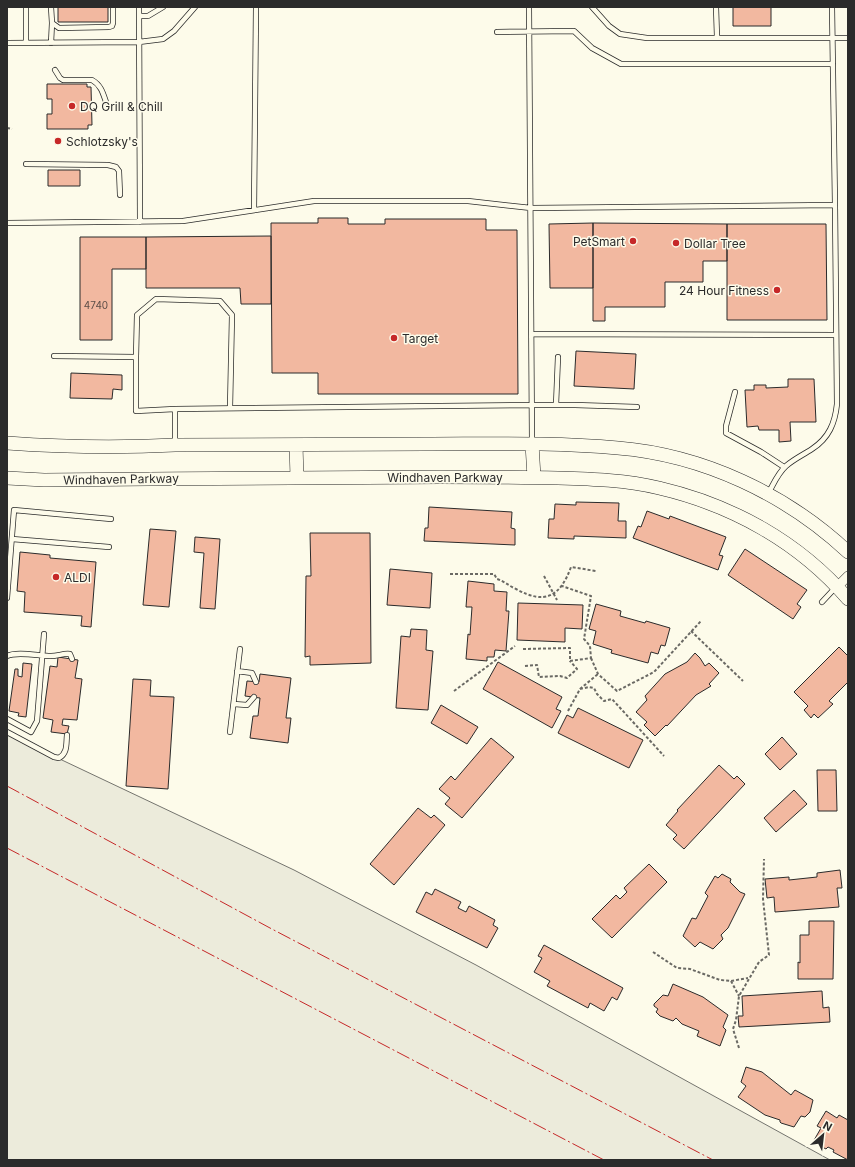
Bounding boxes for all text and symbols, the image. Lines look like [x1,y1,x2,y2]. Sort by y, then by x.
place label: DQ Grill & Chill [80,99,163,114]
marker: DQ Grill & Chill [67,101,77,111]
place label: Schlotzsky's [66,134,138,149]
marker: Schlotzsky's [53,136,63,146]
place label: PetSmart [573,234,625,249]
marker: PetSmart [628,236,638,246]
place label: Dollar Tree [684,236,746,251]
marker: Dollar Tree [671,238,681,248]
place label: 24 Hour Fitness [679,283,769,298]
marker: 24 Hour Fitness [772,285,782,295]
house number: 4740 [84,299,108,311]
place label: Target [402,331,438,346]
marker: Target [389,333,399,343]
street label: Windhaven Parkway [63,470,179,488]
street label: Windhaven Parkway [387,470,503,485]
place label: ALDI [64,570,91,585]
marker: ALDI [51,572,61,582]
north arrow [803,1115,843,1155]
text: N [821,1118,835,1134]

